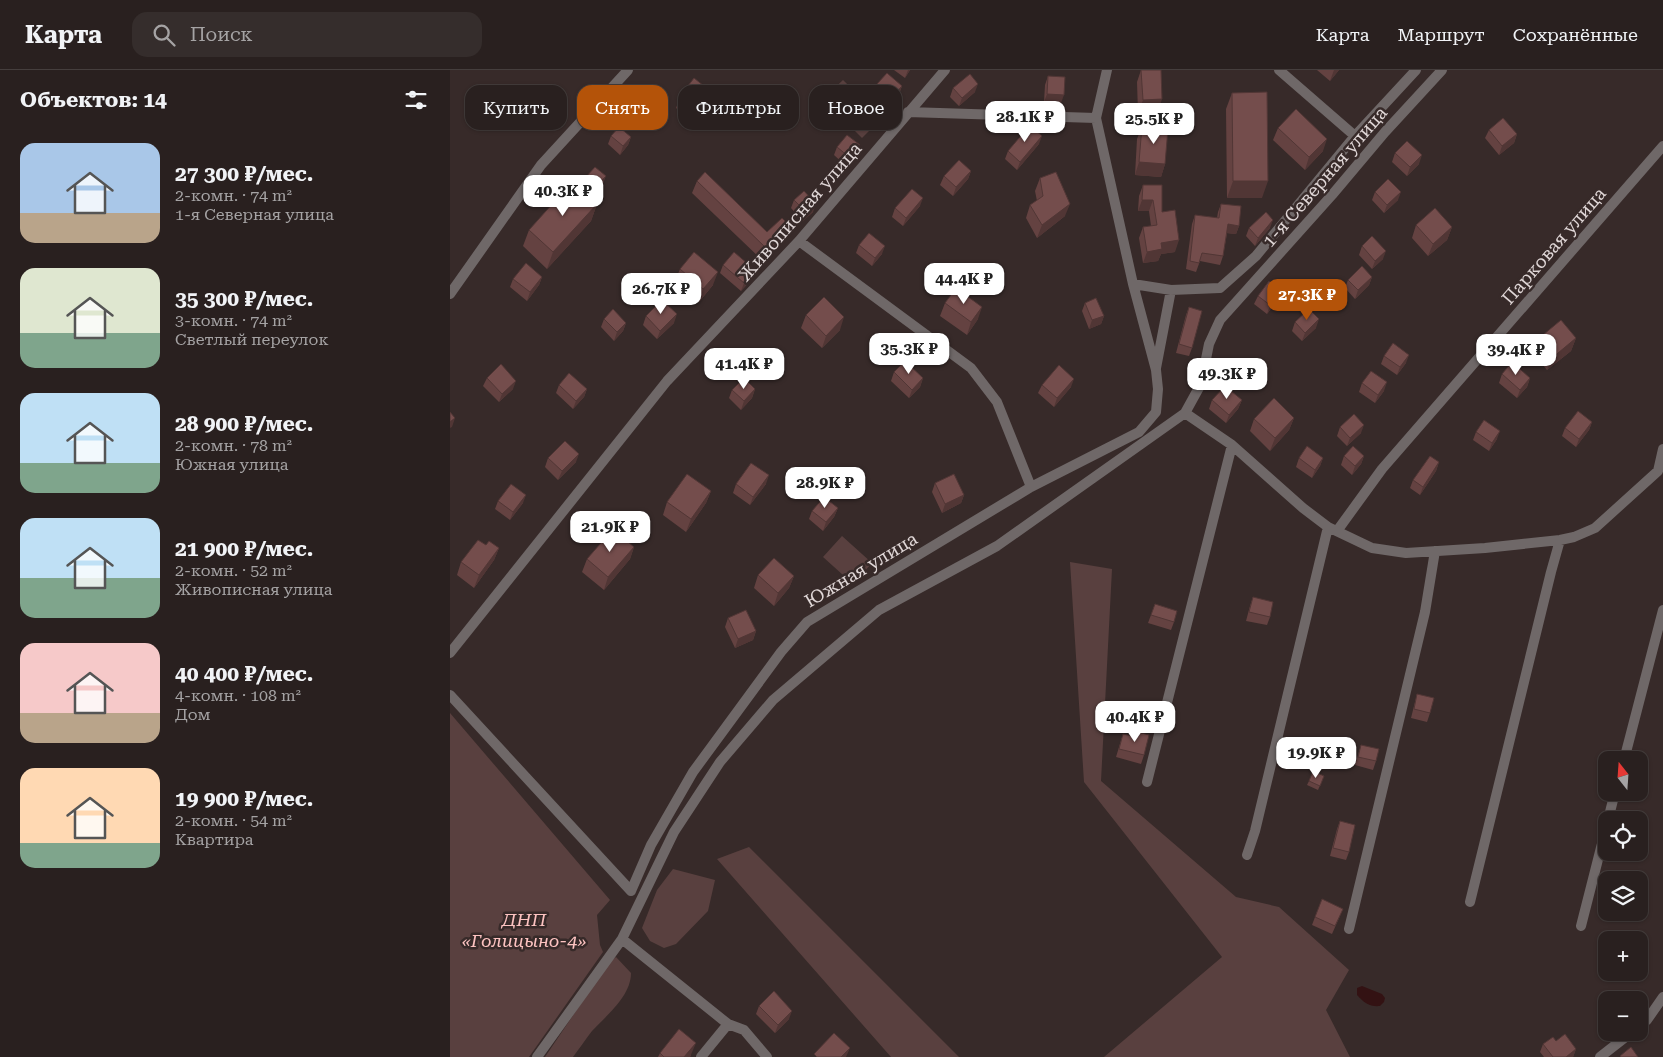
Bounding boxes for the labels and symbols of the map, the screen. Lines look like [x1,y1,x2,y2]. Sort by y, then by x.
pin: 28.1K ₽ [979,100,1071,143]
pin: 25.5K ₽ [1108,102,1200,145]
street label: 1-я Северная улица [1258,102,1391,251]
street label: Живописная улица [734,138,866,285]
pin: 40.3K ₽ [517,174,609,217]
street label: Парковая улица [1497,183,1610,308]
pin: 44.4K ₽ [918,262,1010,305]
pin: 26.7K ₽ [615,272,707,315]
pin: 27.3K ₽ [1261,278,1353,321]
pin: 35.3K ₽ [863,332,955,375]
pin: 39.4K ₽ [1470,334,1562,376]
pin: 41.4K ₽ [698,348,790,390]
pin: 49.3K ₽ [1181,358,1273,400]
pin: 28.9K ₽ [779,466,871,509]
pin: 21.9K ₽ [564,510,656,553]
street label: Южная улица [801,528,921,611]
pin: 40.4K ₽ [1089,700,1181,743]
pin: 19.9K ₽ [1270,736,1362,779]
north arrow [1598,751,1648,801]
park label: ДНП «Голицыно-4» [462,909,586,951]

